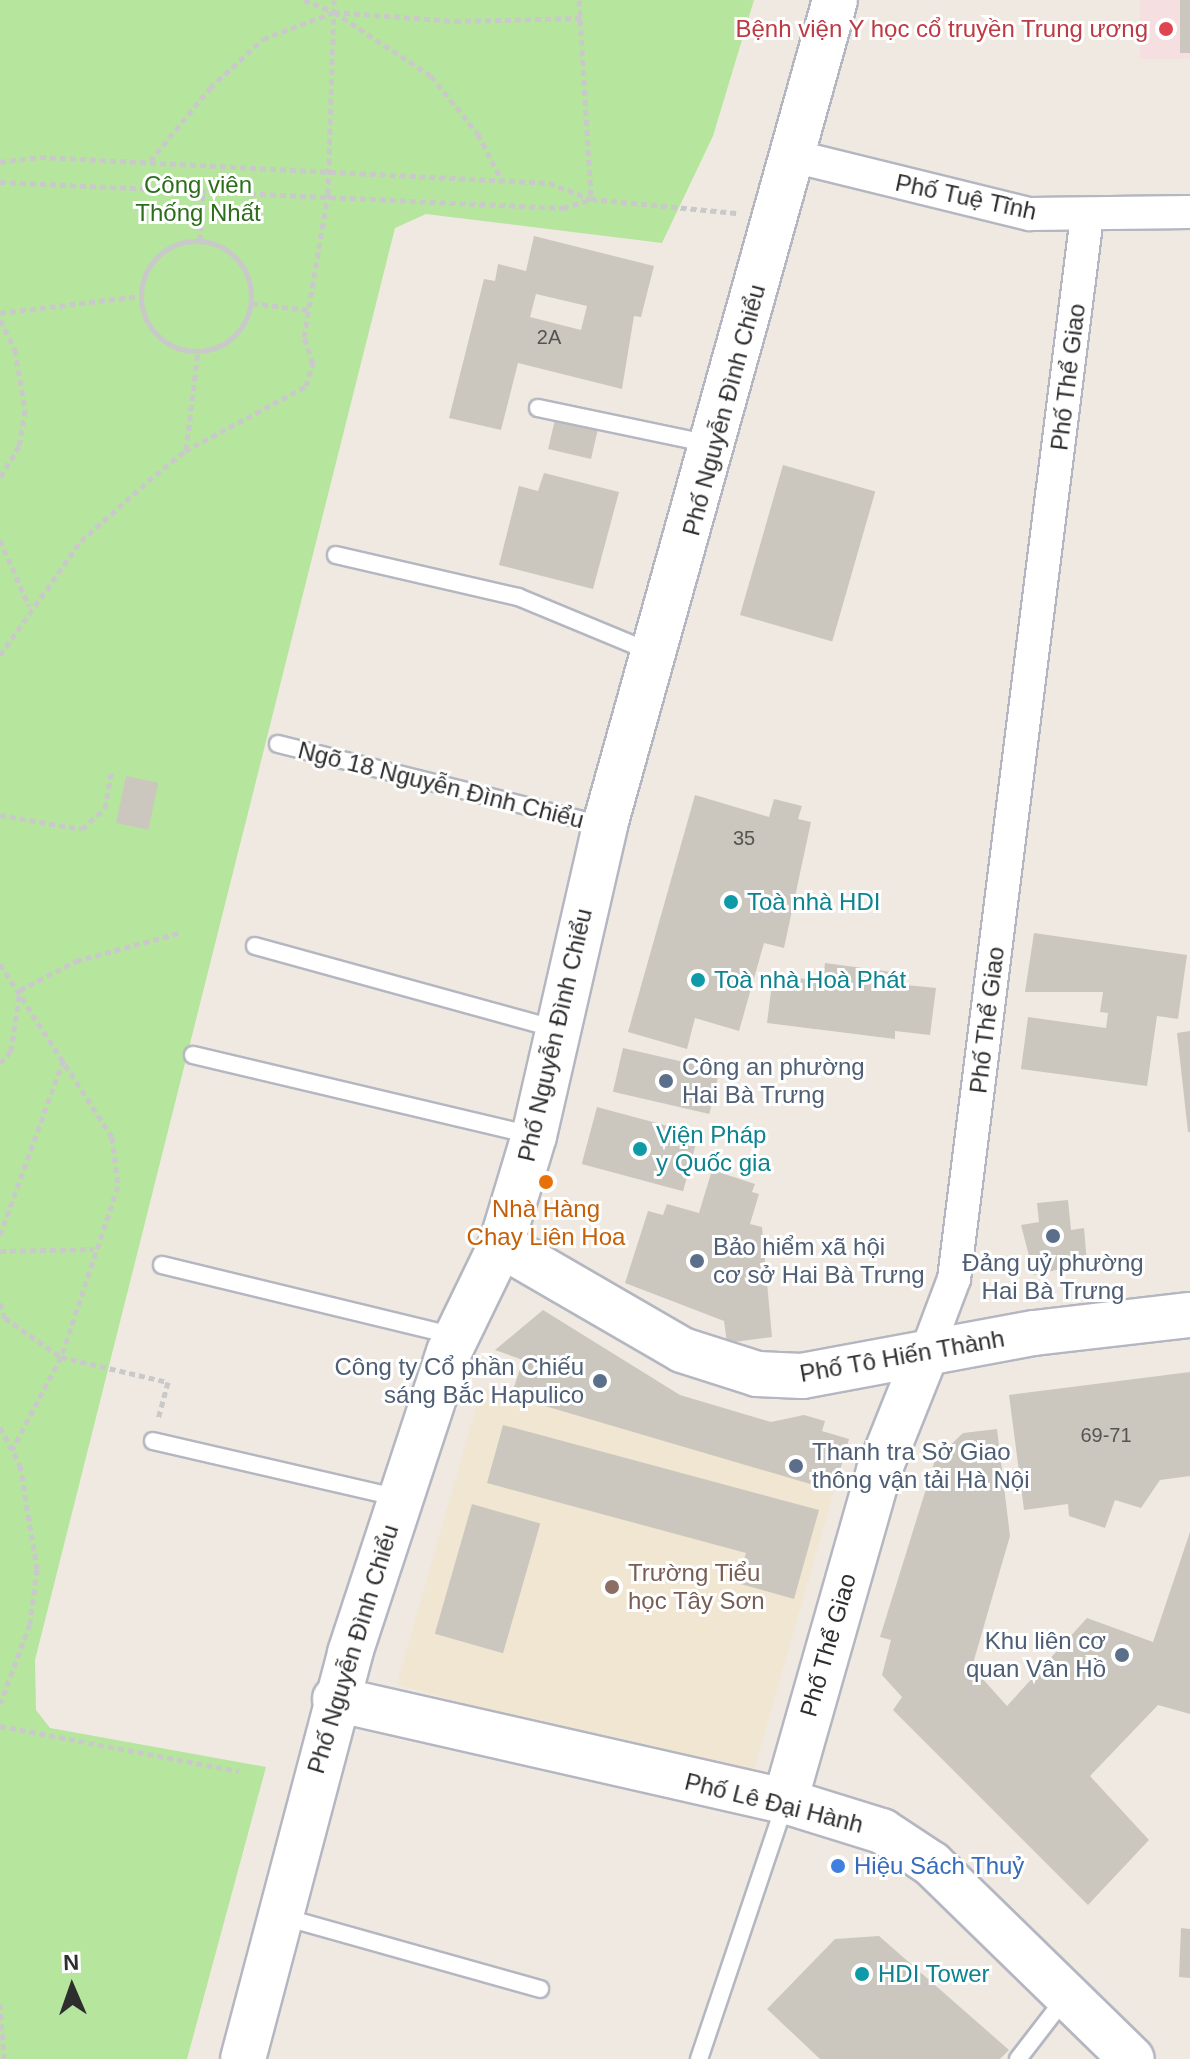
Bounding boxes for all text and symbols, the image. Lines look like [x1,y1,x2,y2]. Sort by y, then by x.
place label: Bệnh viện Y học cổ truyền Trung ương [734,15,1148,43]
marker: Bệnh viện Y học cổ truyền Trung ương [1155,18,1177,40]
street label: Phố Tuệ Tĩnh [892,168,1040,226]
park label: Công viên Thống Nhất [135,171,261,227]
street label: Phố Nguyễn Đình Chiểu [677,281,771,539]
street label: Phố Thể Giao [1045,302,1091,452]
house number: 2A [537,325,561,349]
street label: Ngõ 18 Nguyễn Đình Chiểu [295,736,587,834]
house number: 35 [733,826,755,850]
place label: Toà nhà HDI [747,888,880,916]
marker: Toà nhà HDI [722,893,740,911]
street label: Phố Nguyễn Đình Chiểu [512,906,598,1164]
street label: Phố Thể Giao [964,945,1010,1095]
place label: Toà nhà Hoà Phát [714,966,906,994]
marker: Toà nhà Hoà Phát [689,971,707,989]
place label: Công an phường Hai Bà Trưng [682,1053,865,1109]
marker: Công an phường Hai Bà Trưng [657,1072,675,1090]
place label: Viện Pháp y Quốc gia [656,1121,771,1177]
marker: Viện Pháp y Quốc gia [631,1140,649,1158]
marker: Nhà Hàng Chay Liên Hoa [537,1173,555,1191]
place label: Nhà Hàng Chay Liên Hoa [467,1195,625,1251]
marker: Đảng uỷ phường Hai Bà Trưng [1044,1227,1062,1245]
place label: Bảo hiểm xã hội cơ sở Hai Bà Trưng [713,1233,925,1289]
place label: Đảng uỷ phường Hai Bà Trưng [962,1249,1144,1305]
marker: Bảo hiểm xã hội cơ sở Hai Bà Trưng [688,1252,706,1270]
street label: Phố Tô Hiến Thành [797,1324,1007,1388]
place label: Công ty Cổ phần Chiếu sáng Bắc Hapulico [335,1353,584,1409]
marker: Công ty Cổ phần Chiếu sáng Bắc Hapulico [591,1372,609,1390]
house number: 69-71 [1080,1423,1132,1447]
place label: Thanh tra Sở Giao thông vận tải Hà Nội [812,1438,1029,1494]
marker: Thanh tra Sở Giao thông vận tải Hà Nội [787,1457,805,1475]
street label: Phố Nguyễn Đình Chiểu [301,1521,405,1777]
place label: Trường Tiểu học Tây Sơn [628,1559,765,1615]
street label: Phố Thể Giao [794,1570,862,1720]
marker: Trường Tiểu học Tây Sơn [603,1578,621,1596]
place label: Khu liên cơ quan Vân Hồ [966,1627,1106,1683]
marker: Khu liên cơ quan Vân Hồ [1113,1646,1131,1664]
street label: Phố Lê Đại Hành [682,1767,866,1839]
place label: Hiệu Sách Thuỷ [854,1852,1025,1880]
marker: Hiệu Sách Thuỷ [829,1857,847,1875]
north arrow [32,1947,112,2027]
text: N [63,1950,80,1975]
place label: HDI Tower [878,1960,990,1988]
marker: HDI Tower [853,1965,871,1983]

